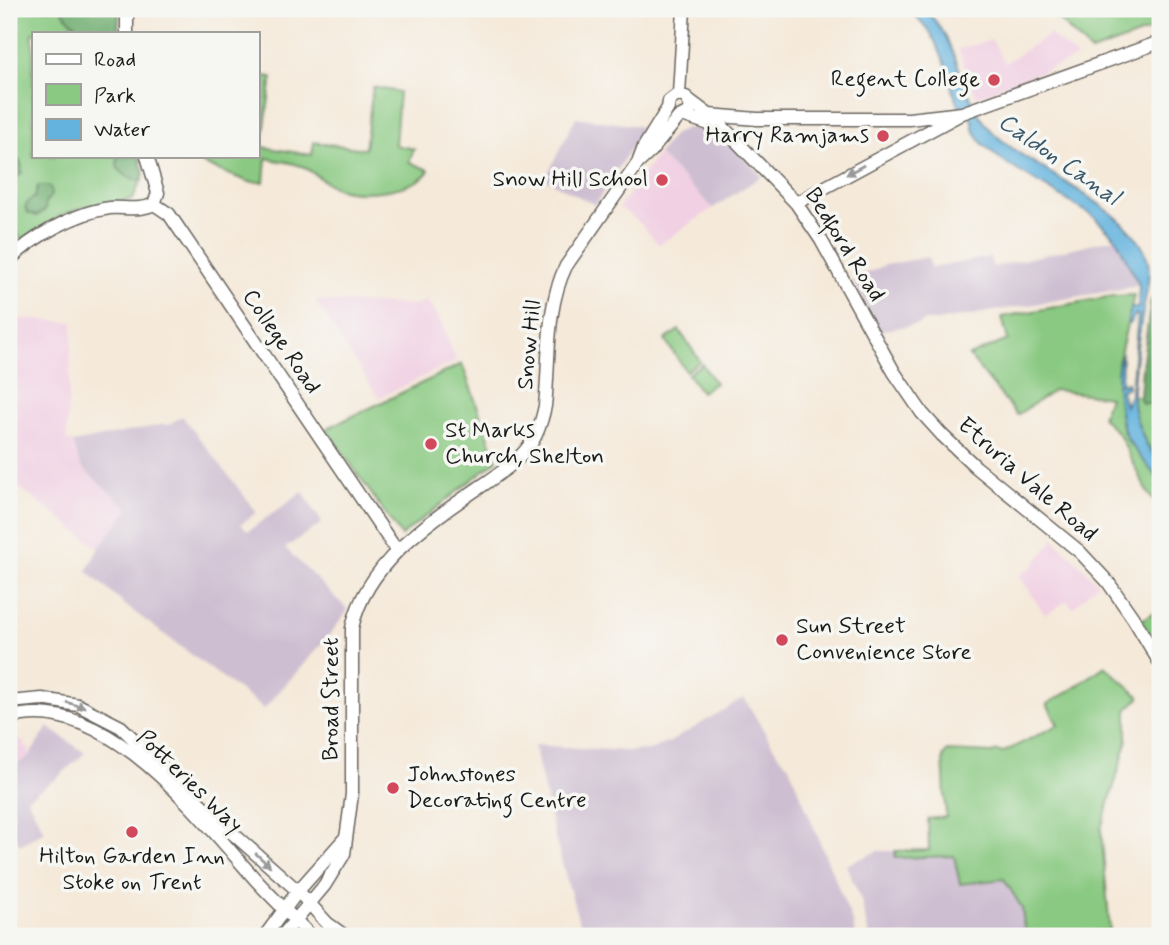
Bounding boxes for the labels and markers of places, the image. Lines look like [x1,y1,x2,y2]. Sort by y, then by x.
place label: Regent College [831,65,980,97]
marker: Regent College [986,72,1002,88]
place label: Harry Ramjams [705,121,869,151]
marker: Harry Ramjams [875,128,891,144]
place label: Snow Hill School [492,165,648,195]
marker: Snow Hill School [654,172,670,188]
place label: St Marks Church, Shelton [445,416,604,472]
marker: St Marks Church, Shelton [423,436,439,452]
place label: Sun Street Convenience Store [796,612,972,668]
marker: Sun Street Convenience Store [774,632,790,648]
place label: Johnstones Decorating Centre [407,760,587,818]
marker: Johnstones Decorating Centre [385,780,401,796]
marker: Hilton Garden Inn Stoke on Trent [124,824,140,840]
place label: Hilton Garden Inn Stoke on Trent [39,842,225,898]

